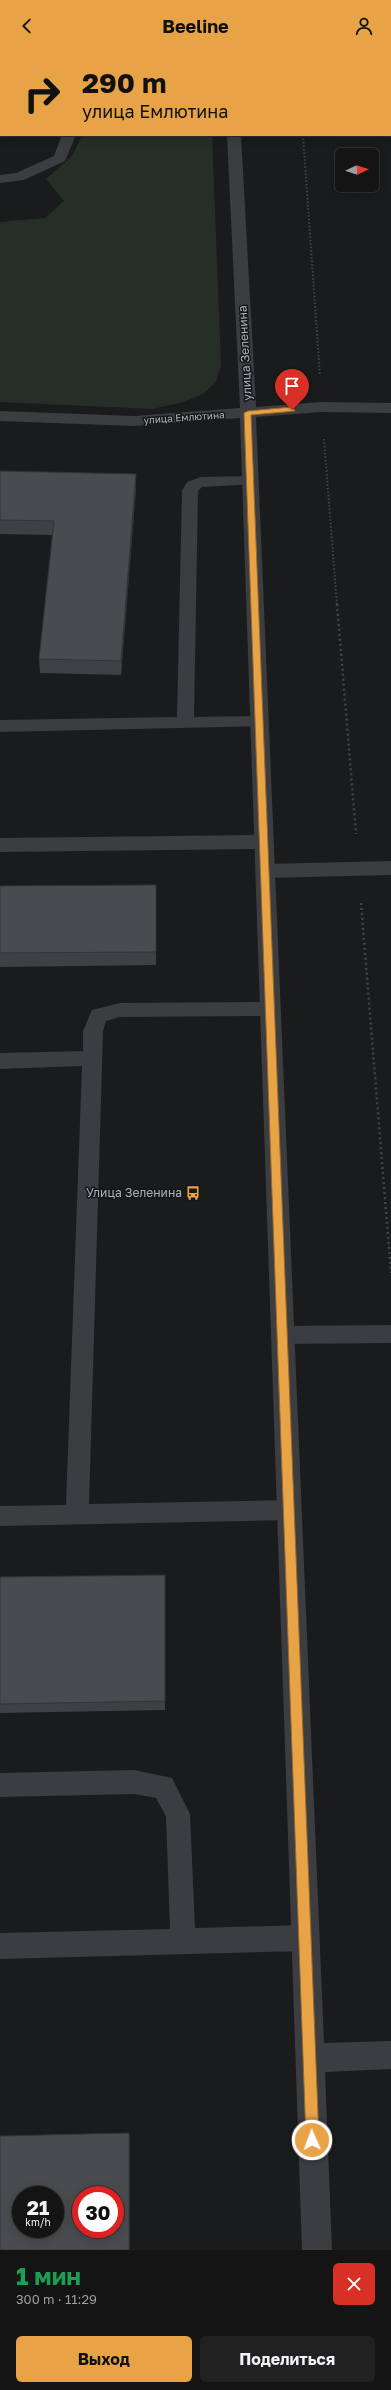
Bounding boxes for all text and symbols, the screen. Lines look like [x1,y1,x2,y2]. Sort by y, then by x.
icon: back [16,15,38,37]
text: Beeline [162,15,229,37]
icon: person [353,15,375,37]
text: 290 m [82,66,167,99]
icon: right [16,68,68,120]
text: улица Емлютина [82,100,228,122]
north arrow [335,148,379,192]
map controls [335,148,379,192]
street label: улица Зеленина [235,305,254,401]
pin [275,369,309,410]
icon: arrive [281,375,303,397]
street label: улица Емлютина [143,408,225,426]
place label: Улица Зеленина [86,1185,182,1200]
bus stop icon: Улица Зеленина [185,1185,201,1201]
position arrow [291,2119,333,2161]
speed limit sign: 30 [72,2186,124,2238]
text: 21 [27,2195,49,2219]
text: km/h [25,2216,51,2228]
text: 1 мин [16,2261,81,2290]
button: close [333,2263,375,2305]
text: 300 m · 11:29 [16,2291,97,2307]
button: Выход [16,2336,192,2382]
button: Поделиться [200,2336,375,2382]

